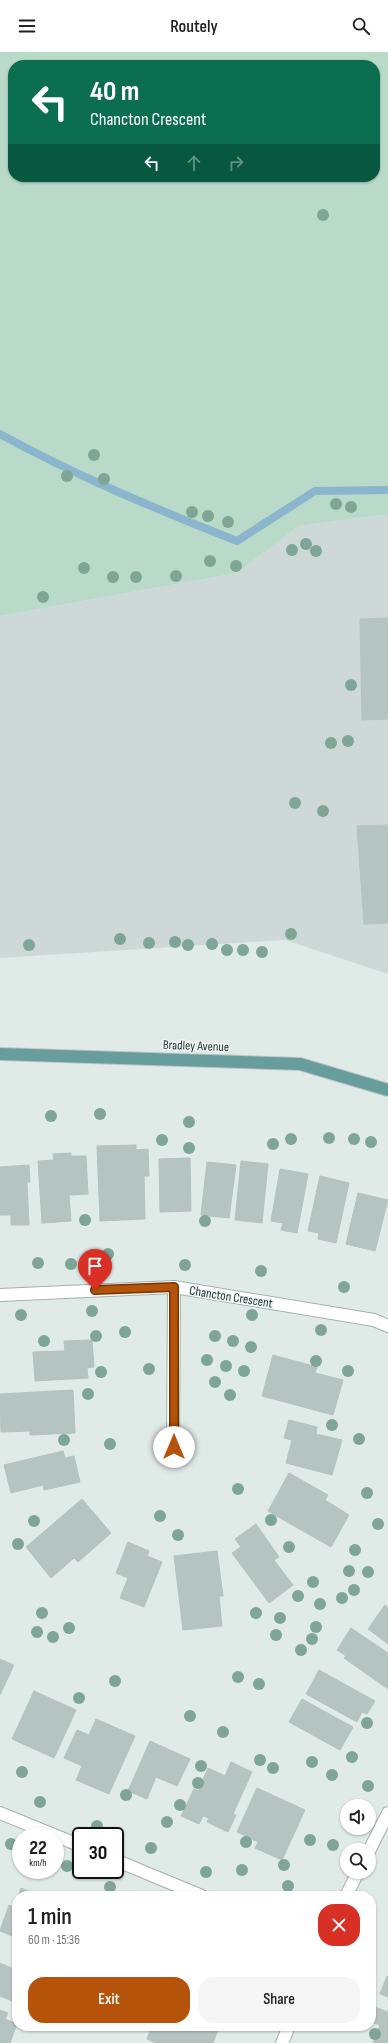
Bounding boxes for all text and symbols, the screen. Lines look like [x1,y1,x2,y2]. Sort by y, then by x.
icon: menu [16,15,38,37]
icon: search [350,15,372,37]
text: Routely [170,16,218,37]
text: 40 m [90,75,139,108]
icon: left [24,76,76,128]
text: Chancton Crescent [90,109,206,130]
icon: left [141,152,163,174]
icon: ahead [183,152,205,174]
icon: right [225,152,247,174]
street label: Bradley Avenue [163,1037,229,1055]
pin [78,1249,112,1290]
icon: arrive [84,1255,106,1277]
street label: Chancton Crescent [188,1283,274,1311]
position arrow [153,1426,195,1468]
map controls [340,1799,376,1879]
button: sound [340,1799,376,1835]
speed limit sign: 30 [72,1827,124,1879]
text: 22 [29,1836,47,1860]
button: search [340,1843,376,1879]
text: km/h [29,1857,47,1869]
text: 1 min [28,1902,72,1931]
button: close [318,1904,360,1946]
text: 60 m · 15:36 [28,1932,80,1948]
button: Exit [28,1977,190,2023]
button: Share [198,1977,360,2023]

